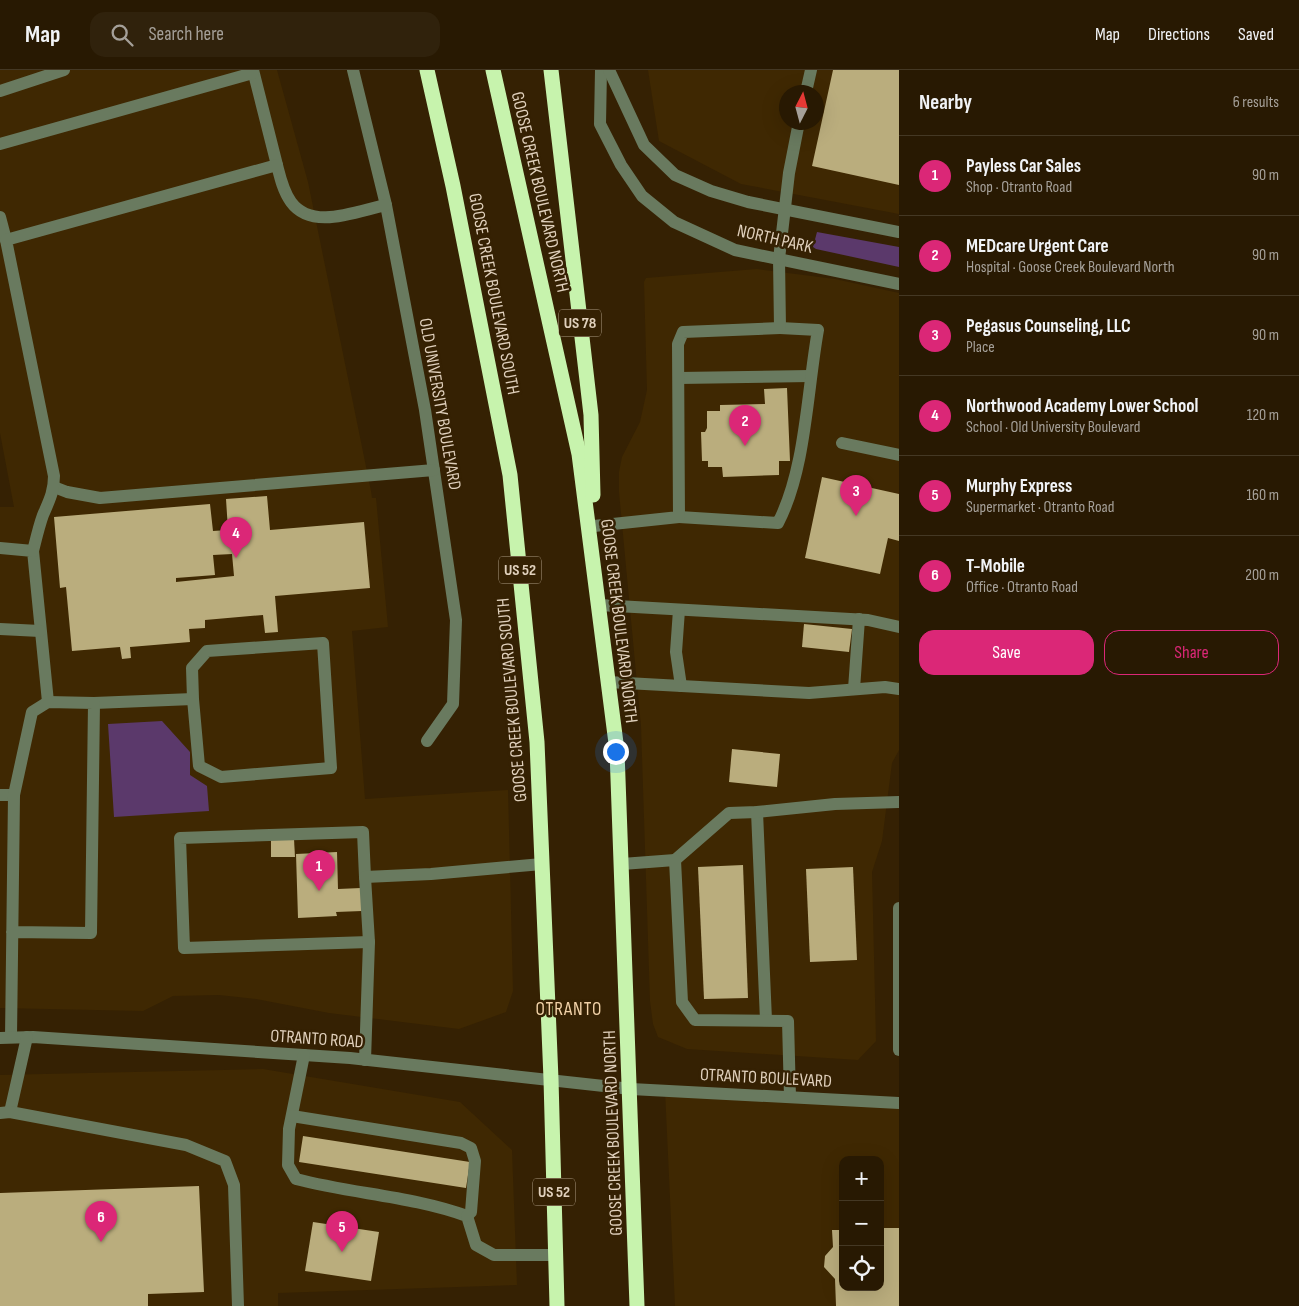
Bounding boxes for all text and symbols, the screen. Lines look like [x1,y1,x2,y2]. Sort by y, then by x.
search box [90,12,440,57]
text: Map [25,20,60,49]
icon: search [108,21,136,49]
text: Search here [148,23,224,46]
text: Map [1095,24,1120,45]
text: Directions [1148,24,1210,45]
text: Saved [1238,24,1274,45]
north arrow [779,85,824,130]
street label: GOOSE CREEK BOULEVARD NORTH [507,90,573,294]
text: Nearby [919,90,972,115]
text: 6 results [1233,93,1279,112]
text: Payless Car Sales [966,155,1081,178]
text: 1 [932,166,938,185]
text: 90 m [1252,166,1279,185]
text: Shop · Otranto Road [966,178,1072,197]
street label: GOOSE CREEK BOULEVARD SOUTH [464,192,524,396]
street label: NORTH PARK [735,220,816,258]
text: MEDcare Urgent Care [966,235,1109,258]
text: 2 [931,246,939,265]
text: 90 m [1252,246,1279,265]
text: Hospital · Goose Creek Boulevard North [966,258,1175,277]
road number: US 78 [559,310,601,336]
text: Pegasus Counseling, LLC [966,315,1131,338]
street label: OLD UNIVERSITY BOULEVARD [415,316,465,492]
text: 3 [931,326,939,345]
text: 90 m [1252,326,1279,345]
text: Place [966,338,995,357]
text: Northwood Academy Lower School [966,395,1198,418]
pin: 2 [729,405,761,446]
text: 4 [931,406,939,425]
text: 120 m [1247,406,1279,425]
text: School · Old University Boulevard [966,418,1141,437]
pin: 3 [840,475,872,516]
text: Murphy Express [966,475,1072,498]
text: 5 [931,486,939,505]
text: 160 m [1246,486,1279,505]
text: Supermarket · Otranto Road [966,498,1114,517]
pin: 4 [220,517,252,558]
street label: GOOSE CREEK BOULEVARD NORTH [596,518,642,724]
text: T-Mobile [966,555,1025,578]
road number: US 52 [499,556,541,584]
text: 6 [931,566,939,585]
text: 200 m [1245,566,1279,585]
text: Office · Otranto Road [966,578,1078,597]
street label: GOOSE CREEK BOULEVARD SOUTH [493,597,531,803]
button: Save [919,630,1094,675]
button: Share [1104,630,1279,675]
your location [603,739,629,765]
pin: 1 [303,850,335,891]
district label: OTRANTO [536,998,602,1021]
street label: OTRANTO ROAD [270,1025,364,1053]
street label: GOOSE CREEK BOULEVARD NORTH [599,1030,627,1236]
street label: OTRANTO BOULEVARD [700,1064,832,1092]
map controls [839,1156,884,1291]
button: + [839,1156,884,1201]
road number: US 52 [533,1178,575,1206]
pin: 6 [85,1201,117,1242]
button: − [839,1201,884,1246]
pin: 5 [326,1211,358,1252]
button: locate [839,1246,884,1291]

